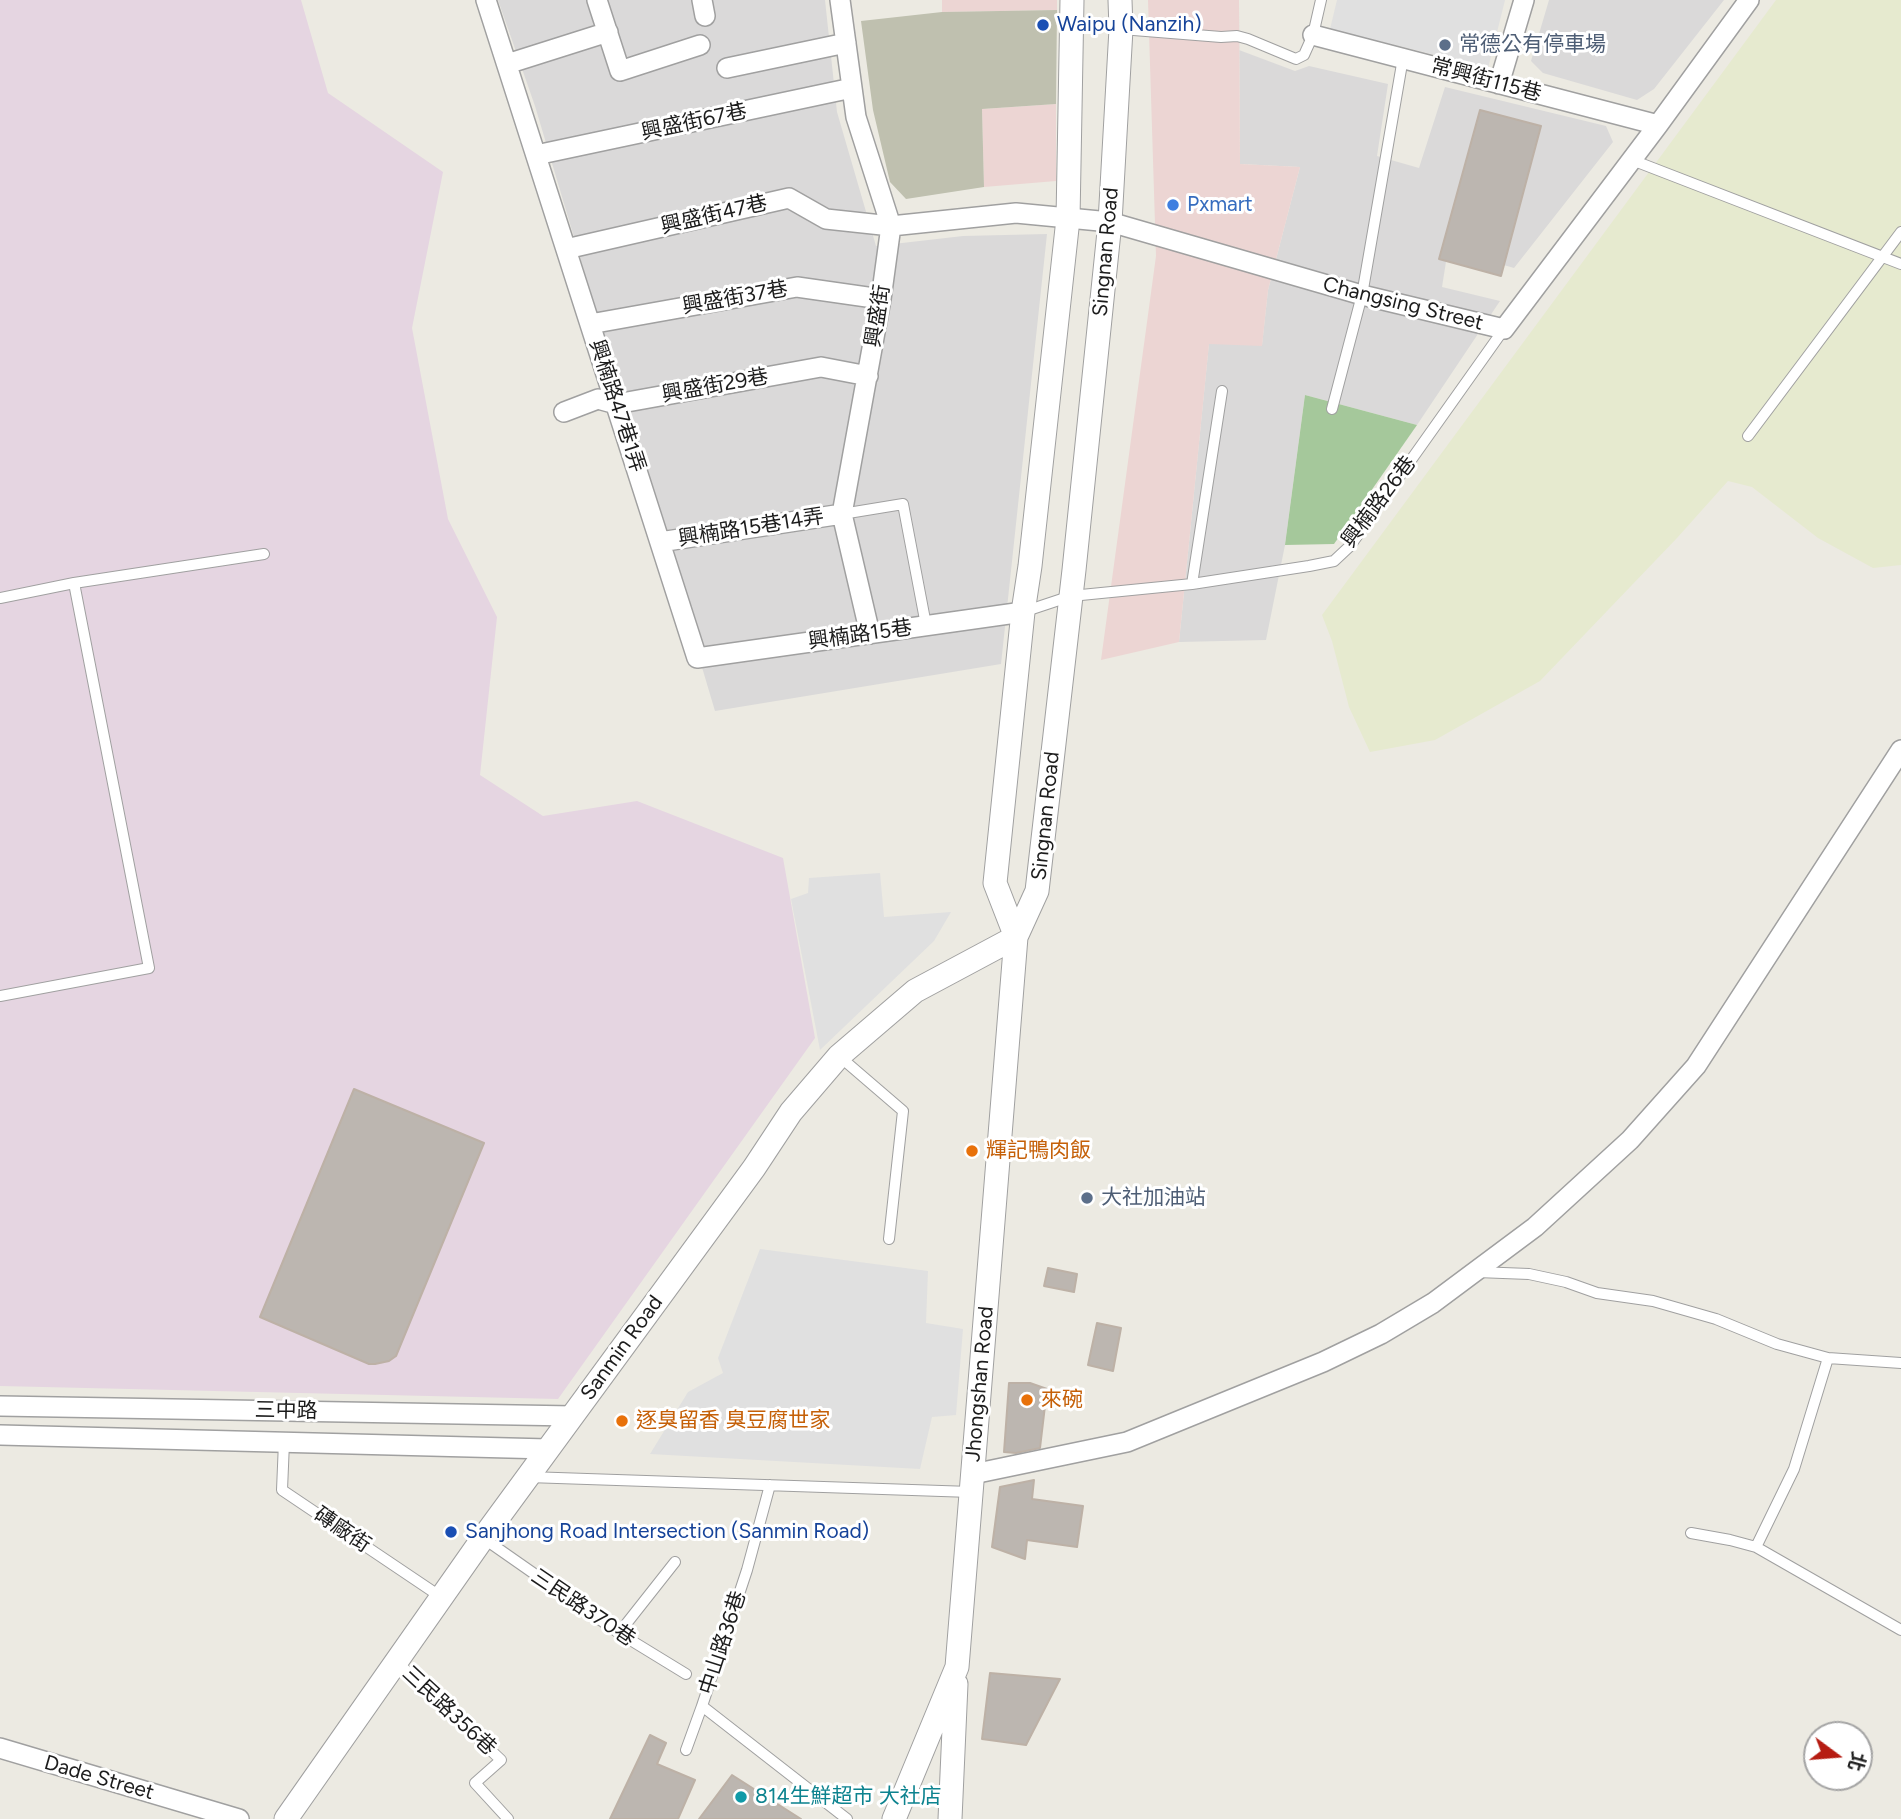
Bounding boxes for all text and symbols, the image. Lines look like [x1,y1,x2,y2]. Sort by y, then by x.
place label: Waipu (Nanzih) [1057,12,1202,38]
marker: Waipu (Nanzih) [1035,17,1051,33]
place label: 常德公有停車場 [1459,32,1606,58]
marker: 常德公有停車場 [1437,37,1453,53]
street label: 常興街115巷 [1428,53,1544,107]
street label: 興盛街67巷 [639,99,749,145]
street label: Singnan Road [1088,186,1124,318]
street label: 興盛街47巷 [658,191,770,239]
place label: Pxmart [1187,192,1253,218]
marker: Pxmart [1165,197,1181,213]
street label: Changsing Street [1320,272,1486,336]
street label: 興盛街37巷 [680,276,790,320]
street label: 興盛街 [861,283,895,349]
street label: 興楠路47巷1弄 [584,336,650,476]
street label: 興盛街29巷 [660,364,770,408]
street label: 興楠路26巷 [1337,451,1421,553]
street label: 興楠路15巷14弄 [676,504,826,552]
street label: 興楠路15巷 [806,615,914,655]
street label: Singnan Road [1027,750,1065,882]
place label: 輝記鴨肉飯 [986,1138,1091,1164]
marker: 輝記鴨肉飯 [964,1143,980,1159]
place label: 大社加油站 [1101,1185,1206,1211]
marker: 大社加油站 [1079,1190,1095,1206]
street label: Sanmin Road [576,1291,668,1405]
street label: Jhongshan Road [961,1305,999,1463]
place label: 來碗 [1041,1387,1083,1413]
marker: 來碗 [1019,1392,1035,1408]
street label: 三中路 [254,1398,318,1424]
place label: 逐臭留香 臭豆腐世家 [636,1408,830,1434]
marker: 逐臭留香 臭豆腐世家 [614,1413,630,1429]
street label: 磚廠街 [309,1502,375,1558]
place label: Sanjhong Road Intersection (Sanmin Road) [465,1519,869,1545]
marker: Sanjhong Road Intersection (Sanmin Road) [443,1524,459,1540]
street label: 三民路370巷 [526,1564,640,1652]
street label: 中山路36巷 [694,1588,752,1698]
street label: 三民路356巷 [397,1661,501,1761]
north arrow [1803,1721,1873,1791]
text: 北 [1843,1749,1870,1774]
street label: Dade Street [41,1750,157,1806]
place label: 814生鮮超市 大社店 [755,1784,942,1810]
marker: 814生鮮超市 大社店 [733,1789,749,1805]

